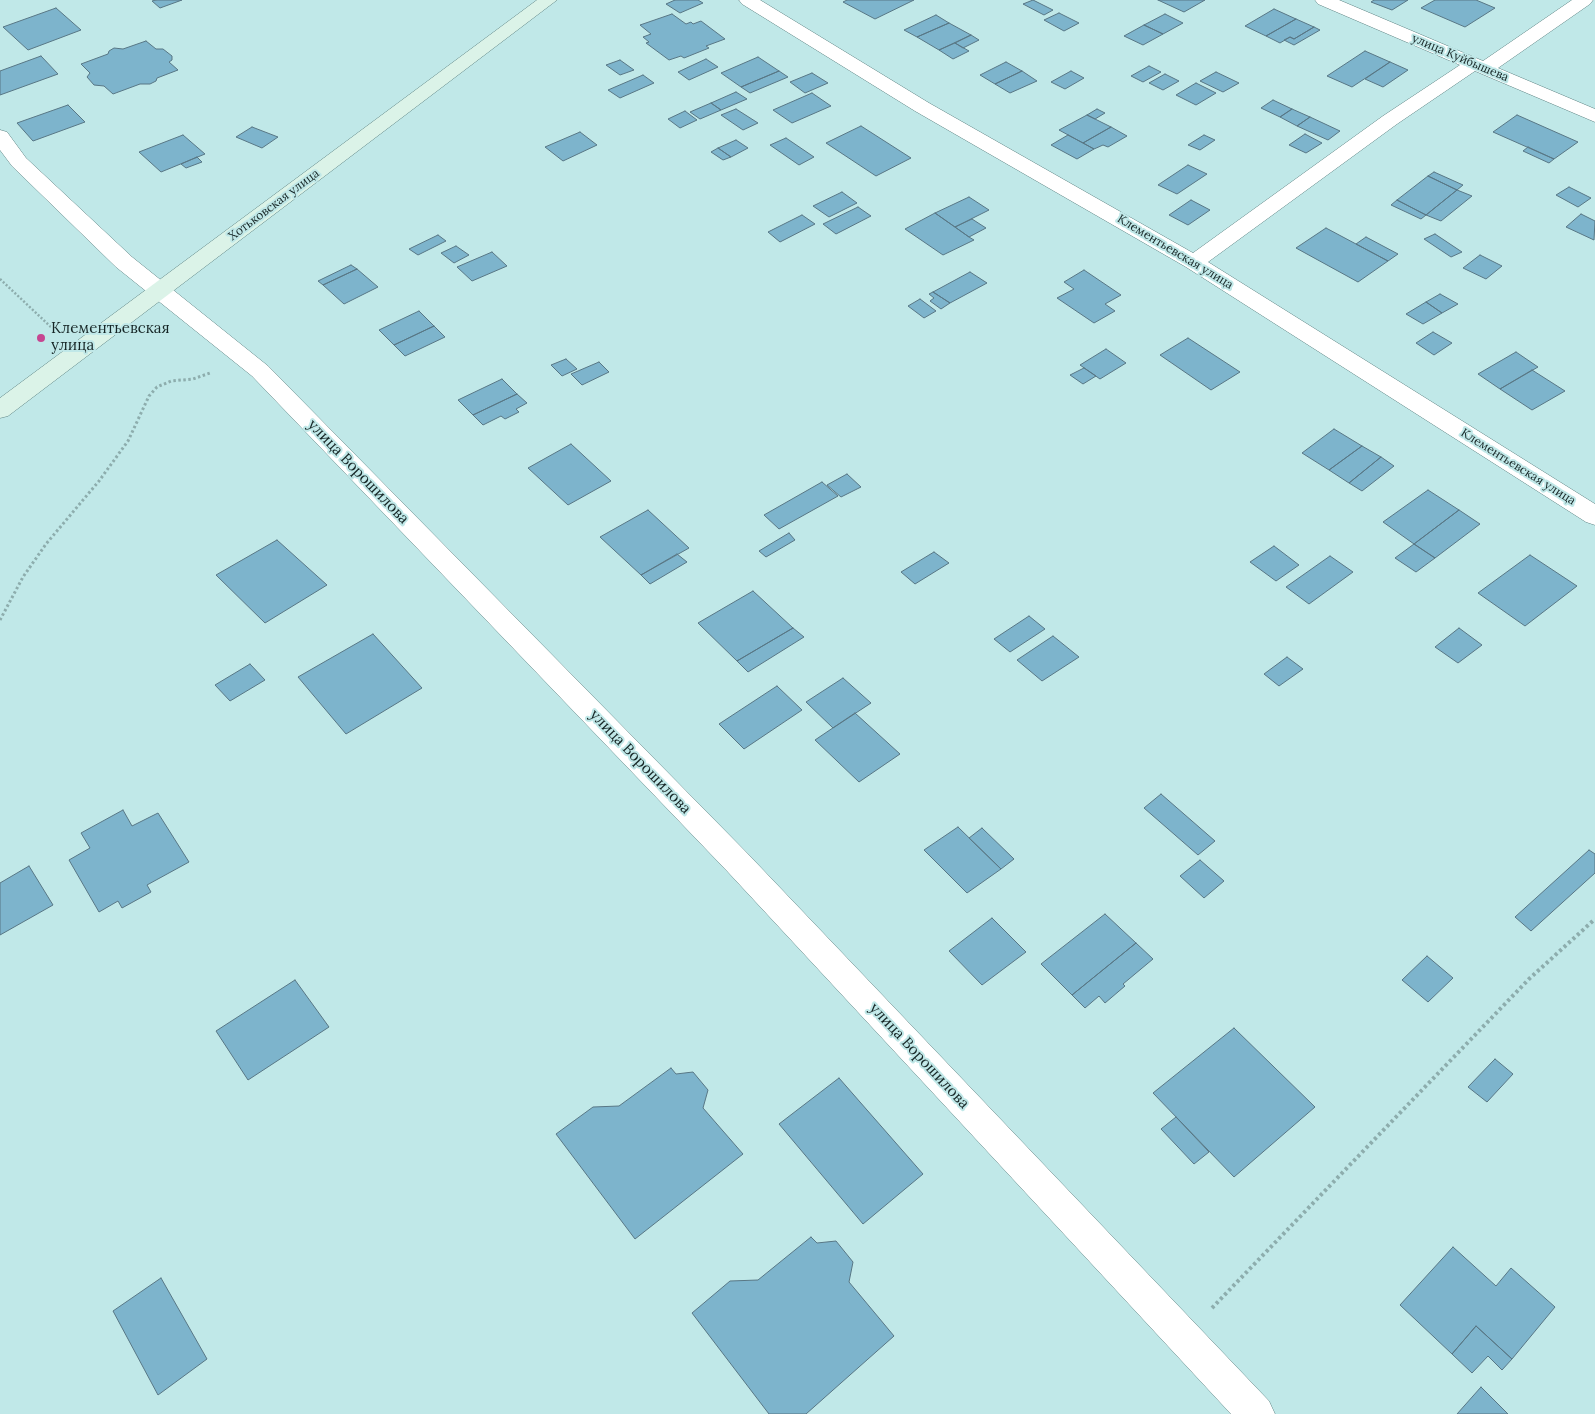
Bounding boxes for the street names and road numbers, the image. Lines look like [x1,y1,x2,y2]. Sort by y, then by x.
street label: улица Куйбышева [1409,31,1511,85]
street label: Хотьковская улица [226,166,322,244]
street label: Клементьевская улица [1114,212,1236,292]
street label: улица Ворошилова [304,416,412,528]
street label: Клементьевская улица [1458,426,1578,508]
street label: улица Ворошилова [586,706,694,818]
street label: улица Ворошилова [865,999,973,1113]

